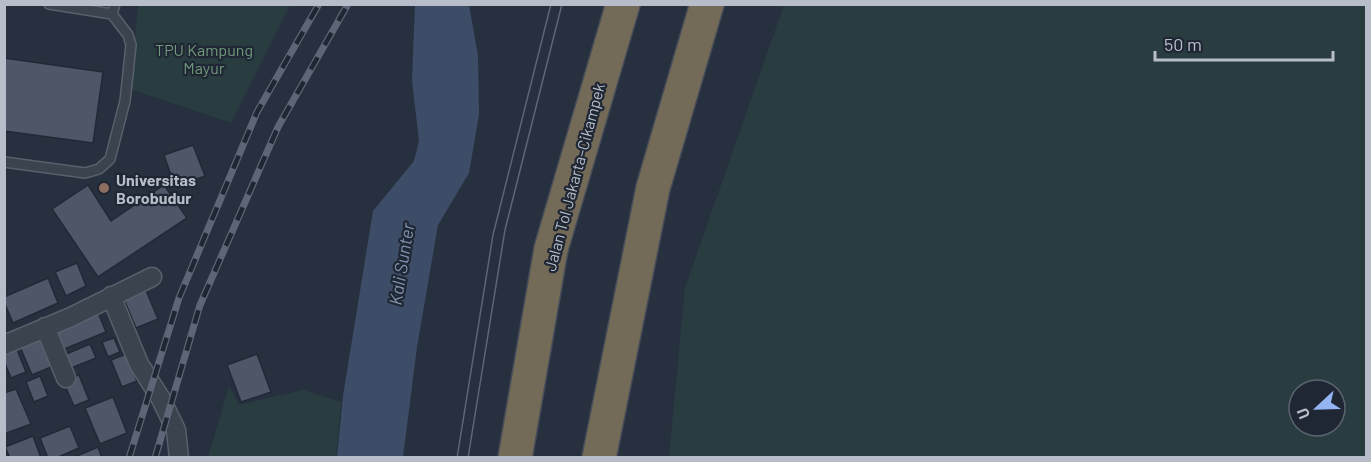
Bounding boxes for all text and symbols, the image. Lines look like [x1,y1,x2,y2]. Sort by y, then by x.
scale bar [1155,24,1334,62]
text: 50 m [1164,33,1202,55]
park label: TPU Kampung Mayur [155,40,253,77]
street label: Jalan Tol Jakarta–Cikampek [540,81,608,273]
place label: Universitas Borobudur [116,170,196,207]
marker: Universitas Borobudur [97,181,111,195]
water label: Kali Sunter [384,221,418,307]
north arrow [1287,378,1347,438]
text: U [1292,406,1313,422]

